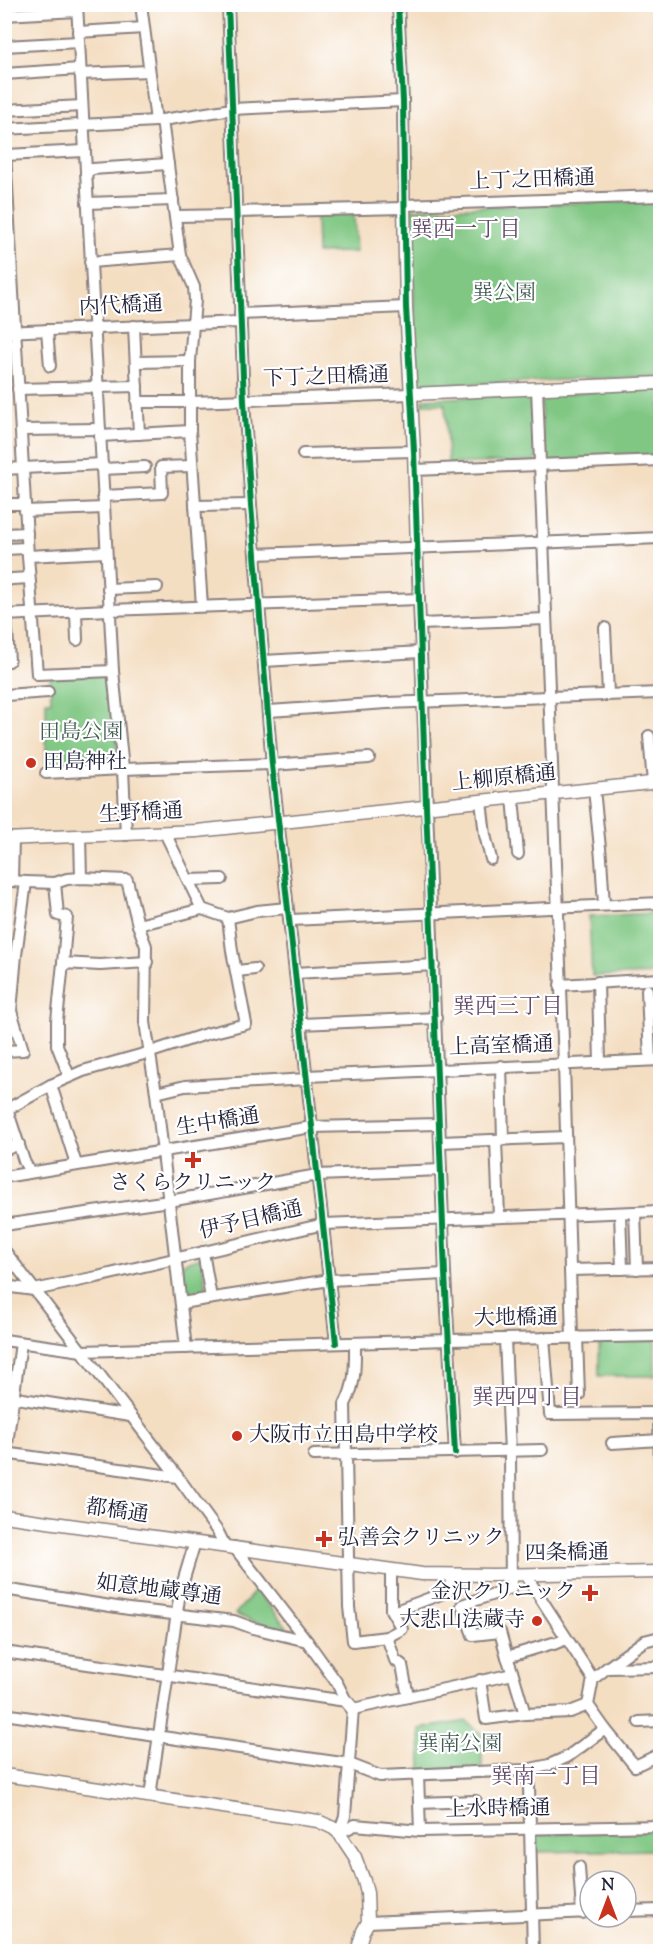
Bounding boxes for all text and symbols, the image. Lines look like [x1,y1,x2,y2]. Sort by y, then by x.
street label: 上丁之田橋通 [469,164,595,198]
district label: 巽西一丁目 [411,215,521,247]
park label: 巽公園 [473,279,536,309]
street label: 内代橋通 [78,290,164,324]
street label: 下丁之田橋通 [263,361,389,395]
park label: 田島公園 [39,718,123,748]
place label: 田島神社 [43,748,127,778]
marker: 田島神社 [24,756,38,770]
street label: 上柳原橋通 [450,759,558,799]
street label: 生野橋通 [98,797,184,831]
district label: 巽西三丁目 [453,992,563,1024]
street label: 上高室橋通 [448,1030,554,1064]
street label: 生中橋通 [174,1102,262,1144]
marker: さくらクリニック [184,1151,202,1169]
place label: さくらクリニック [110,1169,276,1199]
street label: 伊予目橋通 [196,1195,306,1247]
street label: 大地橋通 [474,1303,558,1335]
district label: 巽西四丁目 [472,1383,582,1415]
place label: 大阪市立田島中学校 [249,1421,438,1451]
marker: 大阪市立田島中学校 [230,1429,244,1443]
street label: 都橋通 [84,1493,150,1531]
place label: 弘善会クリニック [338,1524,505,1554]
marker: 弘善会クリニック [315,1530,333,1548]
street label: 四条橋通 [525,1538,609,1570]
street label: 如意地蔵尊通 [95,1568,223,1614]
place label: 金沢クリニック [430,1578,576,1608]
marker: 金沢クリニック [581,1584,599,1602]
place label: 大悲山法蔵寺 [399,1606,525,1636]
marker: 大悲山法蔵寺 [530,1614,544,1628]
park label: 巽南公園 [418,1730,502,1760]
district label: 巽南一丁目 [491,1762,601,1794]
street label: 上水時橋通 [445,1794,551,1826]
north arrow [578,1869,638,1929]
text: N [602,1875,615,1898]

